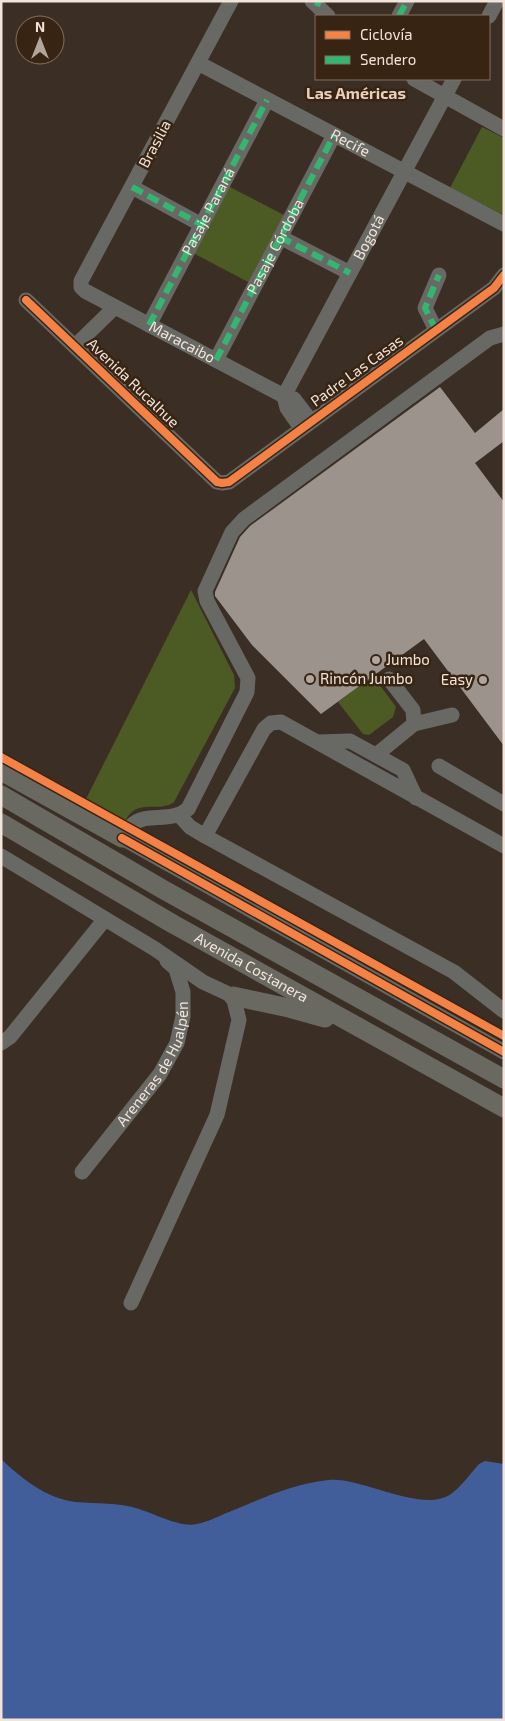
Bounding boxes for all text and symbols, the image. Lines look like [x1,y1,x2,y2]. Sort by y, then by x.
north arrow [15,15,65,65]
legend [315,15,490,80]
text: N [35,18,45,35]
text: Ciclovía [360,25,412,43]
text: Sendero [360,50,416,68]
district label: Las Américas [306,83,406,102]
street label: Brasilia [134,117,174,170]
street label: Recife [328,124,373,160]
street label: Pasaje Paraná [177,164,238,258]
street label: Pasaje Córdoba [242,195,307,297]
street label: Bogotá [349,211,388,263]
street label: Maracaibo [146,317,219,366]
street label: Padre Las Casas [307,331,406,410]
street label: Avenida Rucalhue [84,334,183,431]
place label: Jumbo [386,650,430,668]
marker: Jumbo [370,654,382,666]
place label: Rincón Jumbo [320,669,413,687]
place label: Easy [441,670,473,688]
marker: Rincón Jumbo [304,673,316,685]
marker: Easy [477,674,489,686]
street label: Avenida Costanera [192,928,312,1005]
street label: Areneras de Hualpén [112,1001,191,1129]

